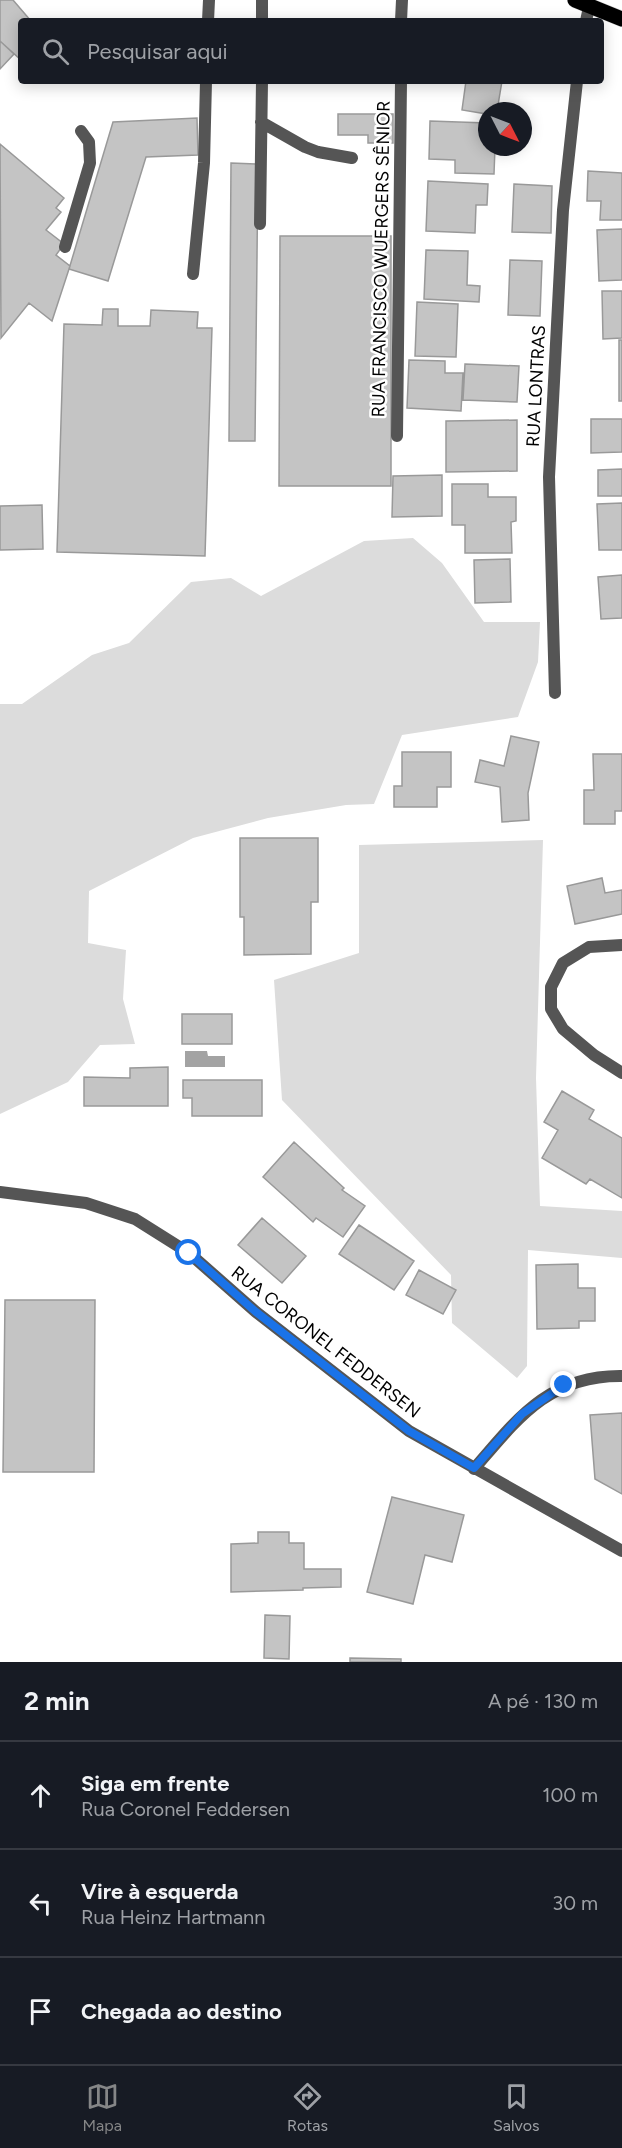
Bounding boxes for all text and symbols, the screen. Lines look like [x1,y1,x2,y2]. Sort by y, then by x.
search box [18,18,604,84]
icon: search [39,35,72,68]
text: Pesquisar aqui [87,38,228,65]
street label: RUA FRANCISCO WUERGERS SÊNIOR [367,100,395,418]
north arrow [478,102,532,156]
street label: RUA LONTRAS [522,324,550,448]
route start [175,1239,201,1265]
street label: RUA CORONEL FEDDERSEN [227,1261,425,1423]
route end [550,1371,576,1397]
text: 2 min [24,1685,90,1717]
text: A pé · 130 m [488,1689,598,1713]
text: Siga em frente [81,1770,229,1797]
icon: ahead [24,1779,57,1812]
text: 100 m [542,1783,598,1807]
text: Rua Coronel Feddersen [81,1797,290,1821]
text: Vire à esquerda [81,1878,239,1905]
icon: left [24,1887,57,1920]
text: 30 m [552,1891,598,1915]
text: Rua Heinz Hartmann [81,1905,265,1929]
icon: arrive [24,1995,57,2028]
text: Chegada ao destino [81,1998,282,2025]
tab: Mapa [83,2080,122,2135]
tab: Rotas [287,2080,328,2135]
tab: Salvos [493,2080,539,2135]

